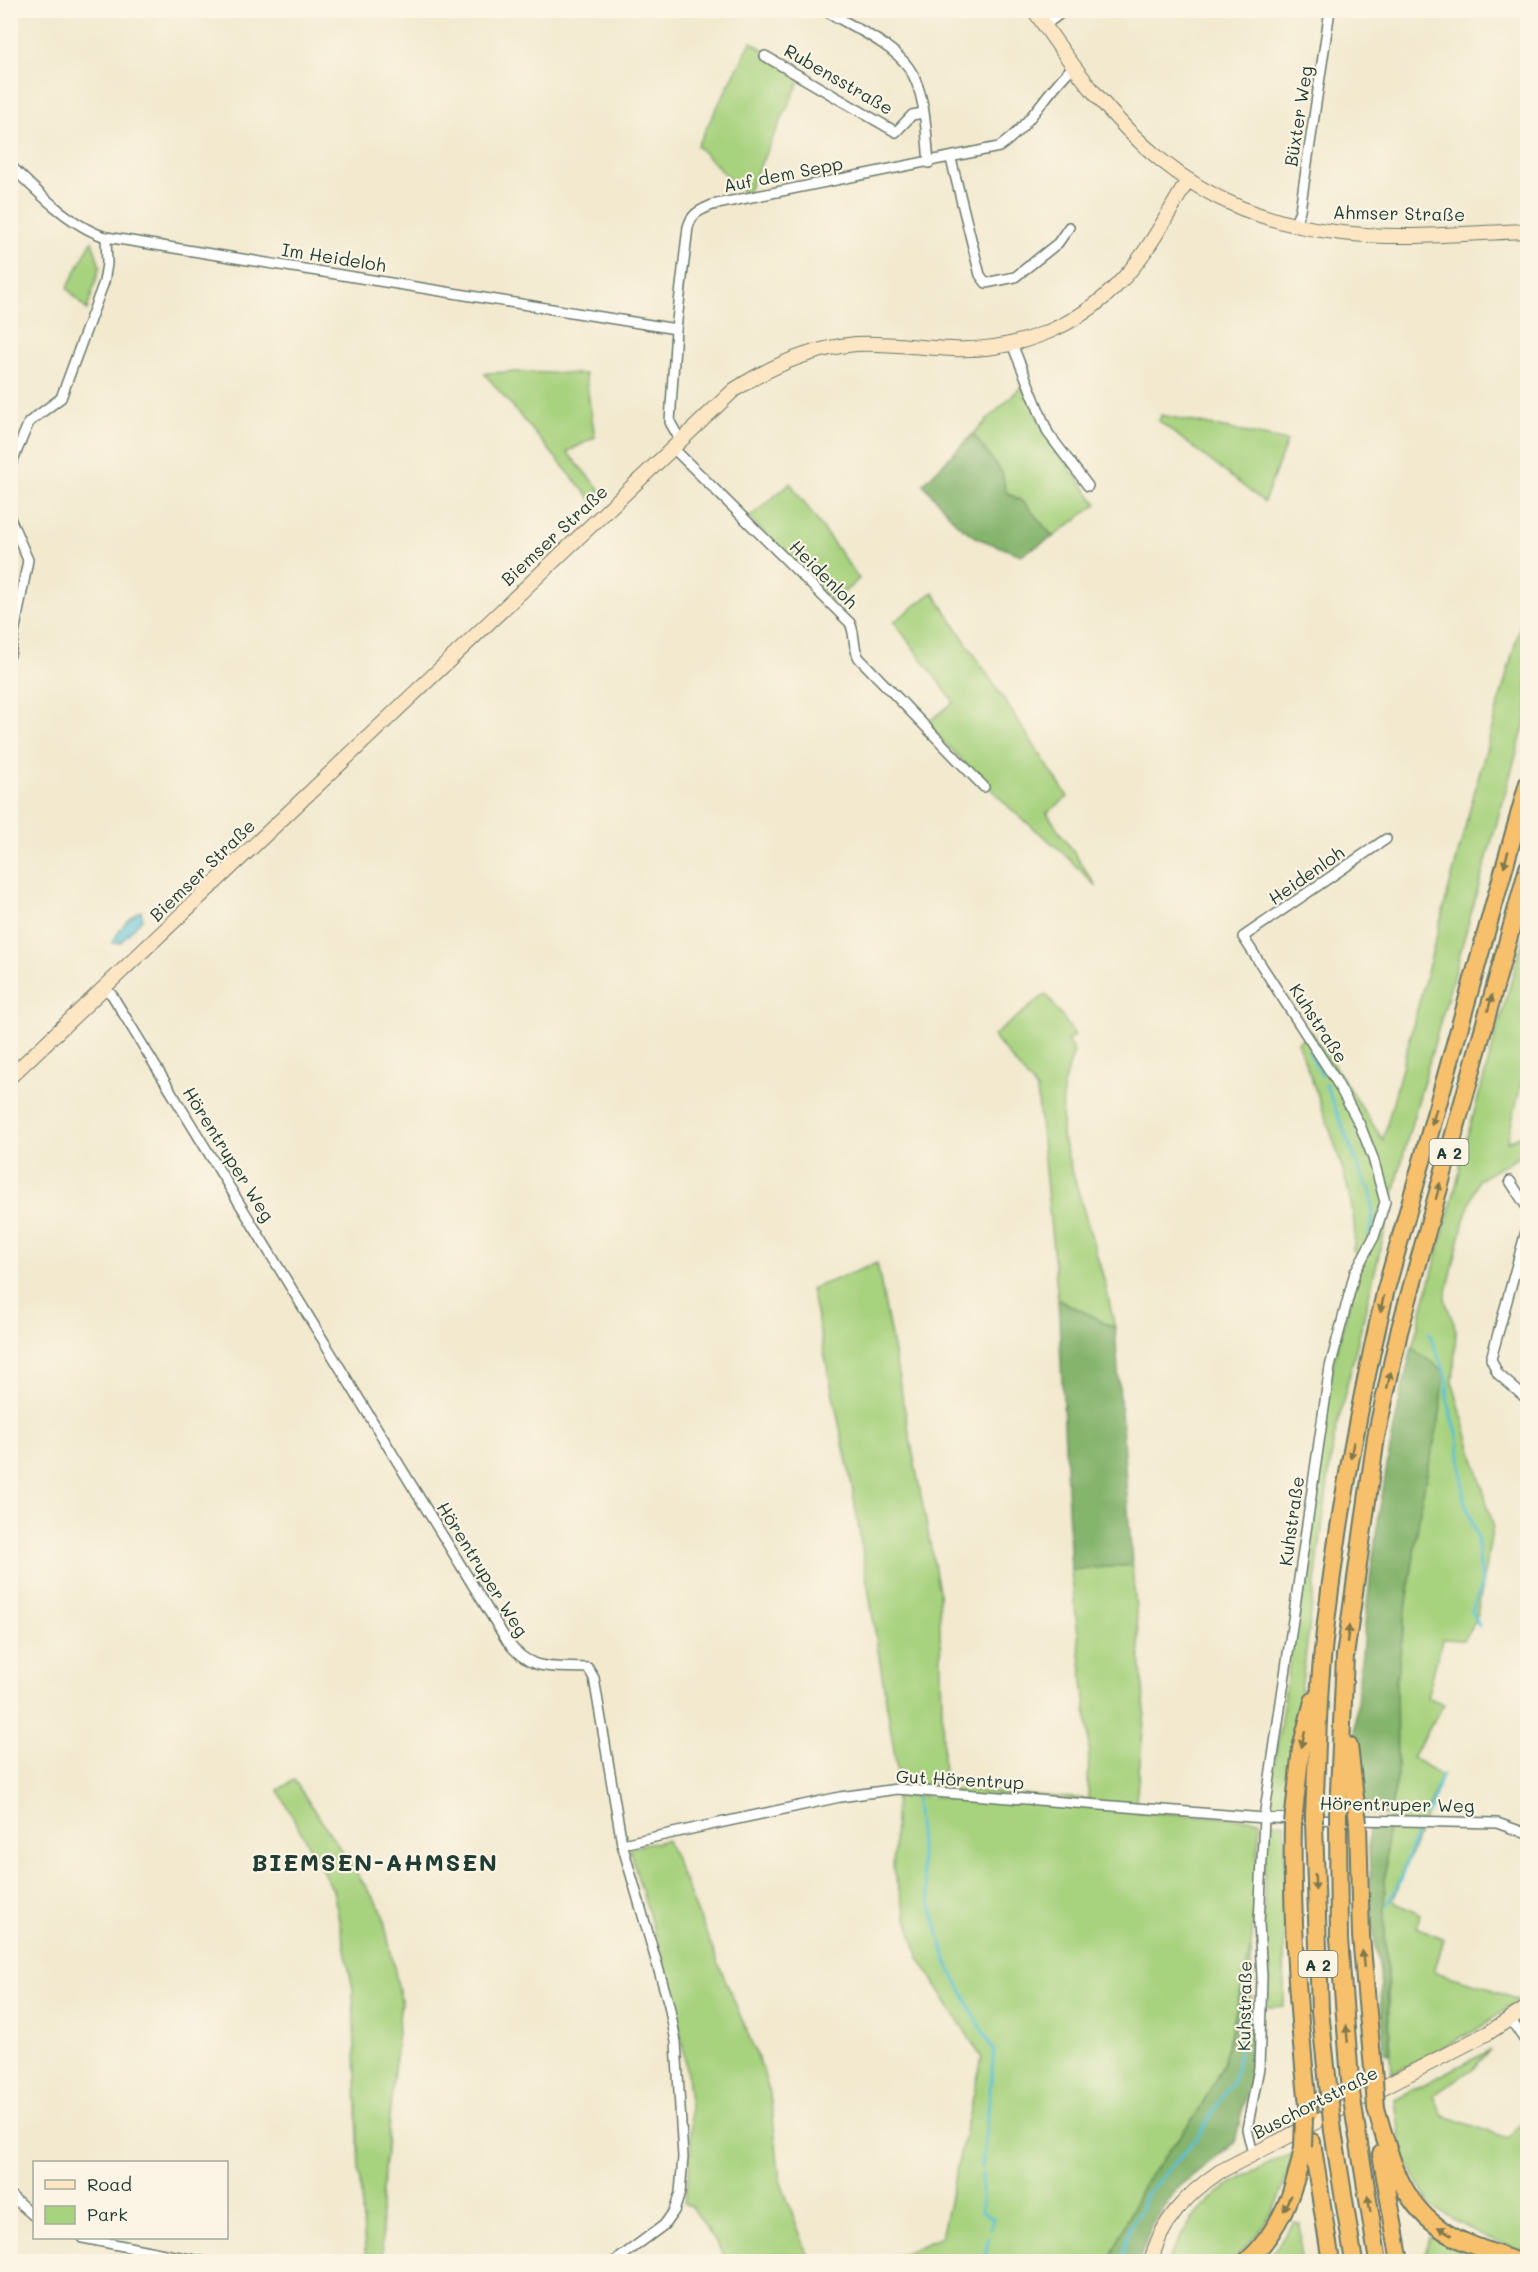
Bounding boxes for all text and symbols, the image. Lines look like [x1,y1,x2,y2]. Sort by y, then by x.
street label: Rubensstraße [780,38,898,120]
street label: Büxter Weg [1278,64,1318,168]
street label: Auf dem Sepp [721,151,845,197]
street label: Ahmser Straße [1333,200,1465,226]
street label: Im Heideloh [280,237,388,277]
street label: Biemser Straße [495,479,613,591]
street label: Heidenloh [785,535,863,613]
street label: Biemser Straße [144,814,260,926]
street label: Heidenloh [1263,840,1349,910]
one-way arrow [1501,850,1510,868]
street label: Kuhstraße [1284,979,1354,1067]
one-way arrow [1486,994,1495,1012]
street label: Hörentruper Weg [178,1082,280,1226]
one-way arrow [1429,1107,1439,1126]
road number: A 2 [1430,1139,1468,1165]
one-way arrow [1434,1182,1443,1200]
one-way arrow [1377,1295,1387,1314]
one-way arrow [1384,1370,1394,1389]
one-way arrow [1347,1441,1356,1460]
street label: Kuhstraße [1273,1475,1309,1567]
street label: Hörentruper Weg [432,1497,534,1641]
one-way arrow [1343,1624,1352,1643]
one-way arrow [1298,1730,1308,1748]
street label: Gut Hörentrup [895,1764,1025,1794]
street label: Hörentruper Weg [1319,1791,1475,1817]
district label: BIEMSEN-AHMSEN [252,1846,498,1877]
one-way arrow [1310,1872,1320,1891]
one-way arrow [1358,1950,1368,1969]
road number: A 2 [1298,1951,1338,1977]
street label: Kuhstraße [1231,1961,1257,2051]
one-way arrow [1342,2024,1352,2043]
street label: Buschortstraße [1248,2060,1382,2144]
legend [33,2161,228,2239]
text: Road [87,2172,132,2196]
one-way arrow [1364,2194,1373,2213]
one-way arrow [1283,2195,1292,2212]
text: Park [87,2202,128,2226]
one-way arrow [1436,2226,1453,2236]

